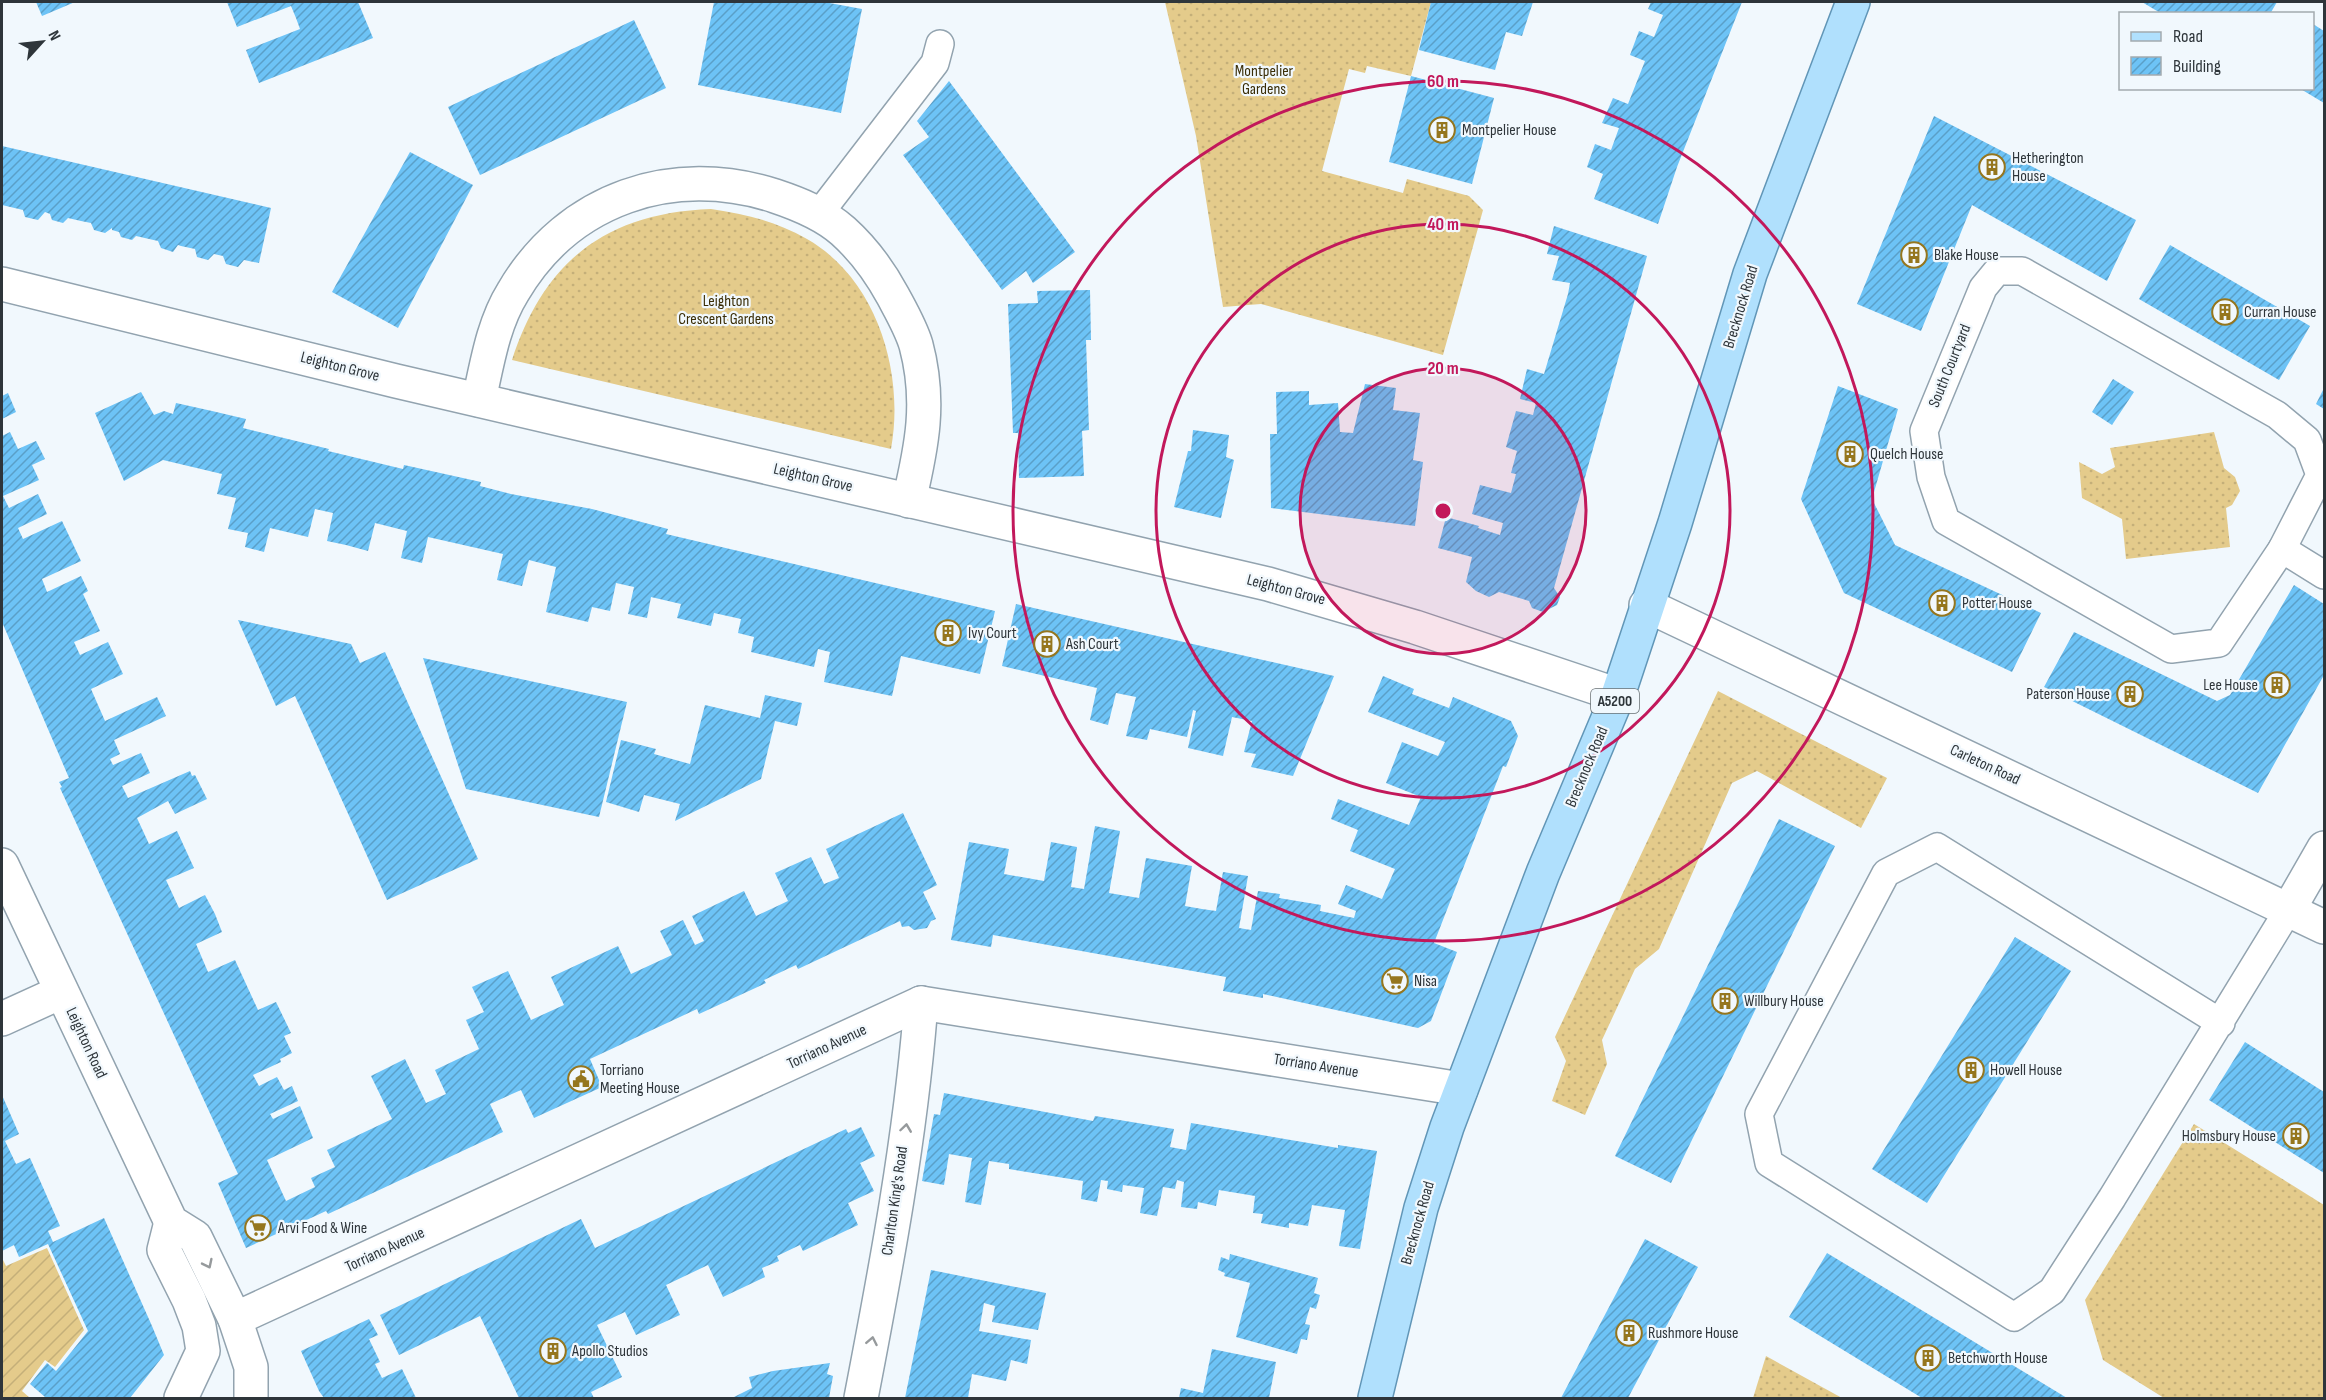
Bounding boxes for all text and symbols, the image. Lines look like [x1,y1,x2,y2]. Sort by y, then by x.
north arrow [12,12,72,72]
legend [2119,12,2314,90]
text: Road [2173,26,2203,47]
text: N [44,28,64,44]
text: Building [2173,56,2221,77]
park label: Montpelier Gardens [1235,62,1294,99]
text: 60 m [1427,71,1459,92]
building icon: Montpelier House [1427,115,1457,145]
place label: Montpelier House [1462,121,1557,140]
place label: Hetherington House [2012,149,2084,186]
building icon: Hetherington House [1977,152,2007,182]
text: 40 m [1427,214,1459,235]
building icon: Blake House [1899,240,1929,270]
place label: Blake House [1934,246,1999,265]
street label: Brecknock Road [1719,263,1763,351]
park label: Leighton Crescent Gardens [678,292,774,329]
building icon: Curran House [2210,297,2240,327]
place label: Curran House [2244,303,2317,322]
street label: South Courtyard [1925,322,1975,410]
street label: Leighton Grove [299,348,381,386]
text: 20 m [1427,358,1459,379]
building icon: Quelch House [1835,439,1865,469]
place label: Quelch House [1870,445,1943,464]
street label: Leighton Grove [772,460,854,496]
centre of rings [1433,501,1453,521]
street label: Leighton Grove [1245,570,1327,610]
building icon: Potter House [1927,588,1957,618]
place label: Potter House [1962,594,2032,613]
building icon: Ivy Court [933,618,963,648]
place label: Ivy Court [968,624,1017,643]
building icon: Ash Court [1032,629,1062,659]
place label: Ash Court [1065,635,1119,654]
building icon: Lee House [2262,670,2292,700]
place label: Lee House [2203,676,2258,695]
building icon: Paterson House [2115,679,2145,709]
place label: Paterson House [2026,685,2110,704]
road number: A5200 [1591,689,1639,713]
street label: Brecknock Road [1562,724,1612,810]
street label: Carleton Road [1947,741,2023,789]
supermarket icon: Nisa [1380,966,1410,996]
place label: Nisa [1414,972,1437,991]
building icon: Willbury House [1710,986,1740,1016]
place label: Willbury House [1744,992,1824,1011]
street label: Leighton Road [61,1005,111,1081]
street label: Torriano Avenue [784,1020,870,1074]
street label: Torriano Avenue [1272,1050,1360,1082]
building icon: Howell House [1956,1055,1986,1085]
place label: Torriano Meeting House [600,1061,680,1098]
place label: Howell House [1990,1061,2062,1080]
public building icon: Torriano Meeting House [566,1064,596,1094]
building icon: Holmsbury House [2281,1121,2311,1151]
one-way arrow [899,1123,911,1132]
place label: Holmsbury House [2182,1127,2276,1146]
street label: Charlton King's Road [878,1145,912,1257]
street label: Brecknock Road [1397,1179,1439,1267]
supermarket icon: Arvi Food & Wine [243,1213,273,1243]
place label: Arvi Food & Wine [277,1219,367,1238]
street label: Torriano Avenue [342,1223,428,1277]
one-way arrow [201,1258,213,1269]
building icon: Rushmore House [1614,1318,1644,1348]
place label: Rushmore House [1648,1324,1739,1343]
building icon: Apollo Studios [538,1336,568,1366]
one-way arrow [865,1336,878,1346]
place label: Apollo Studios [571,1342,648,1361]
building icon: Betchworth House [1913,1343,1943,1373]
place label: Betchworth House [1948,1349,2048,1368]

